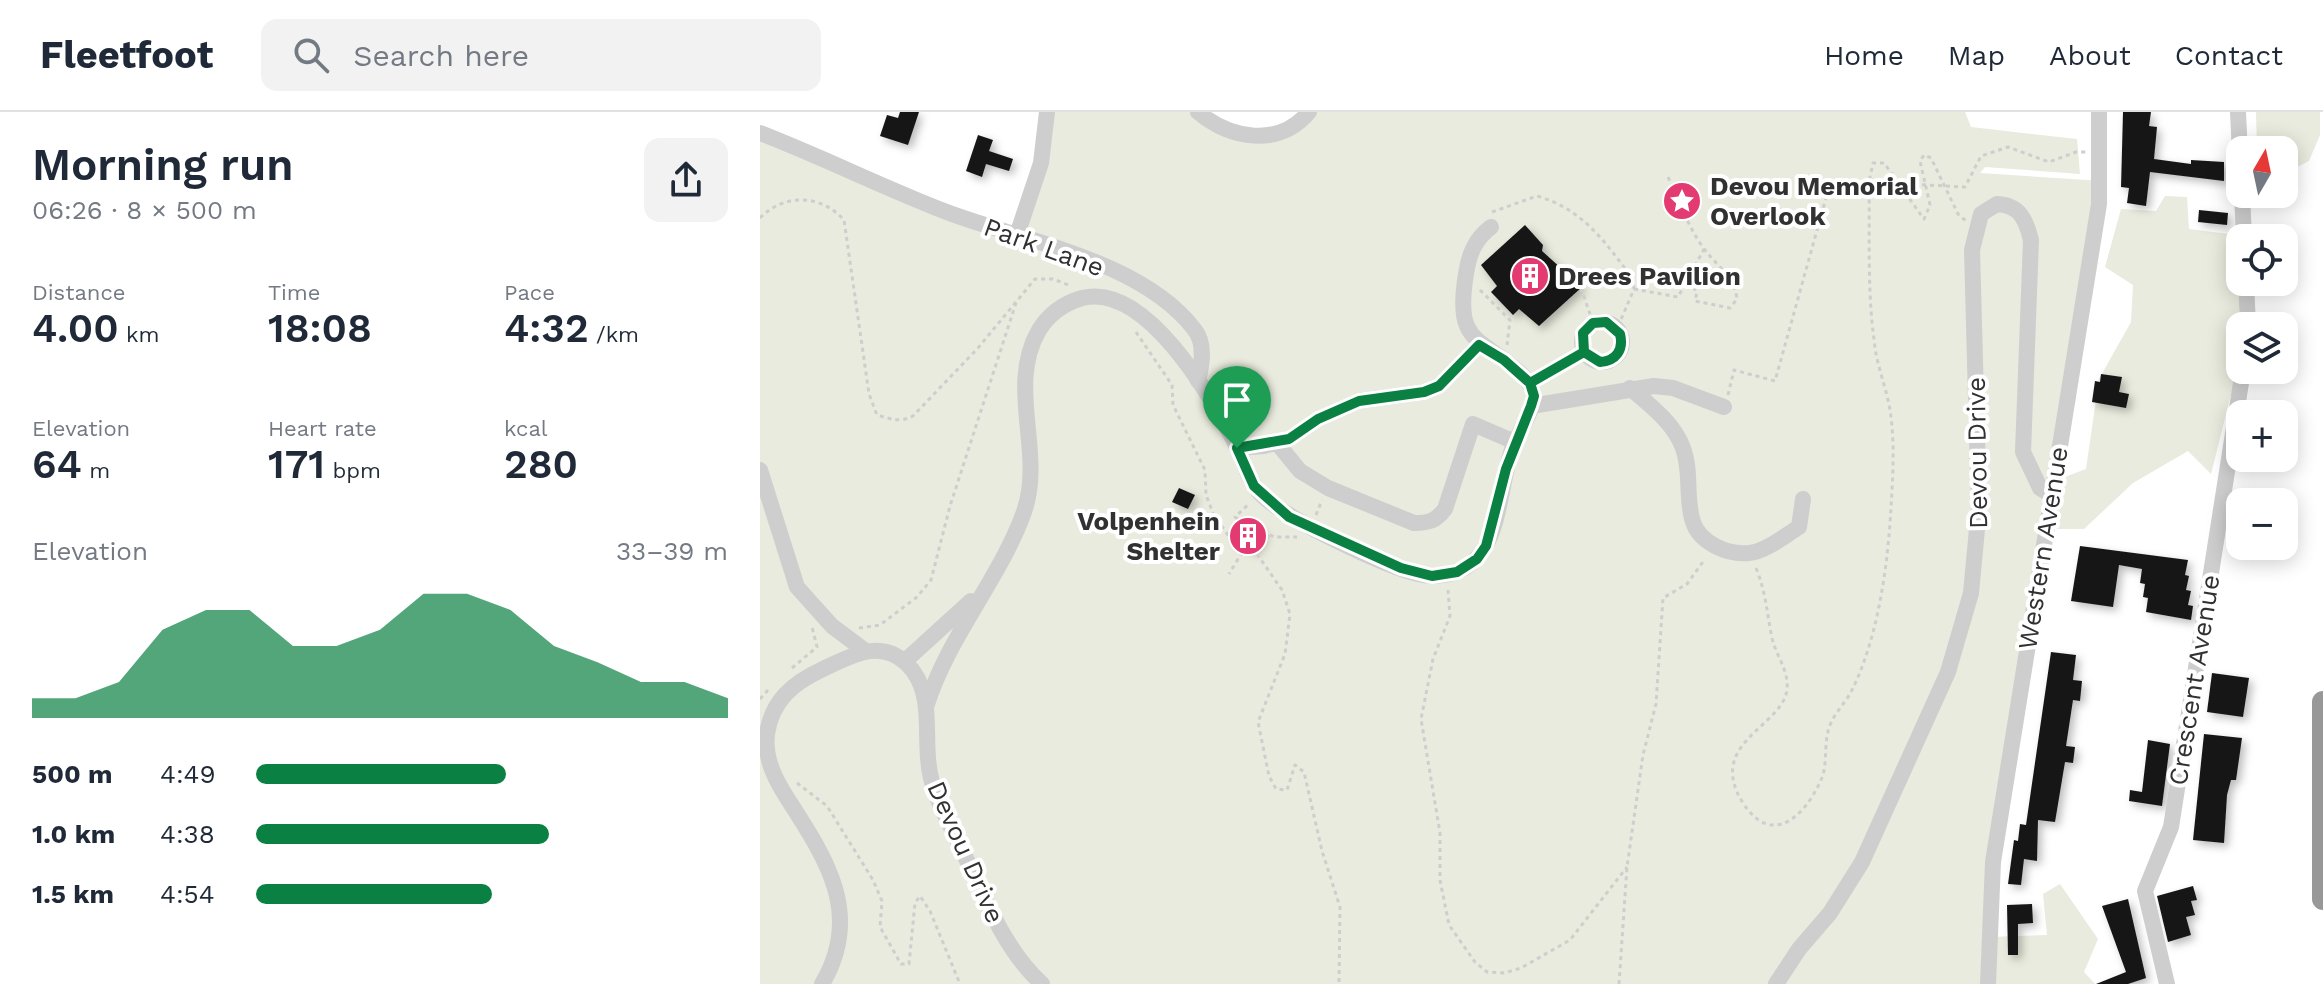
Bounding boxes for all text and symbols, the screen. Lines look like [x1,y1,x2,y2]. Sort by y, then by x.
search box [261,19,821,91]
text: Fleetfoot [40,33,213,77]
icon: search [289,33,333,77]
text: Search here [353,38,529,73]
text: Home [1824,39,1904,72]
text: Map [1948,39,2005,72]
text: About [2049,39,2131,72]
text: Contact [2175,39,2283,72]
north arrow [2226,136,2298,208]
map controls [2226,136,2298,560]
button: share [644,138,728,222]
text: Morning run [32,139,293,191]
place label: Devou Memorial Overlook [1710,171,1918,231]
place icon: Devou Memorial Overlook [1661,180,1703,222]
text: 06:26 · 8 × 500 m [32,195,257,225]
street label: Park Lane [980,211,1108,283]
button: locate [2226,224,2298,296]
building icon: Drees Pavilion [1509,255,1551,297]
place label: Drees Pavilion [1558,261,1741,291]
text: Distance [32,280,126,305]
text: Time [268,280,320,305]
text: Pace [504,280,555,305]
text: 4.00 [32,305,119,352]
text: 18:08 [268,305,372,352]
text: 4:32 [504,305,589,352]
button: layers [2226,312,2298,384]
text: km [119,322,160,347]
text: /km [589,322,639,347]
pin [1203,366,1271,448]
street label: Devou Drive [1961,377,1993,529]
icon: arrive [1215,378,1259,422]
button: + [2226,400,2298,472]
text: Elevation [32,416,130,441]
text: Heart rate [268,416,377,441]
text: kcal [504,416,548,441]
text: 64 [32,441,82,488]
text: 171 [268,441,325,488]
text: 280 [504,441,578,488]
street label: Western Avenue [2012,444,2074,652]
text: m [82,458,110,483]
text: bpm [325,458,381,483]
button: − [2226,488,2298,560]
place label: Volpenhein Shelter [1077,506,1221,566]
building icon: Volpenhein Shelter [1227,515,1269,557]
text: Elevation [32,536,148,566]
text: 33–39 m [616,536,728,566]
street label: Crescent Avenue [2163,573,2225,787]
text: 500 m [32,759,113,789]
text: 4:49 [160,759,216,789]
street label: Devou Drive [921,776,1011,928]
text: 1.0 km [32,819,115,849]
text: 4:38 [160,819,215,849]
text: 1.5 km [32,879,114,909]
text: 4:54 [160,879,215,909]

